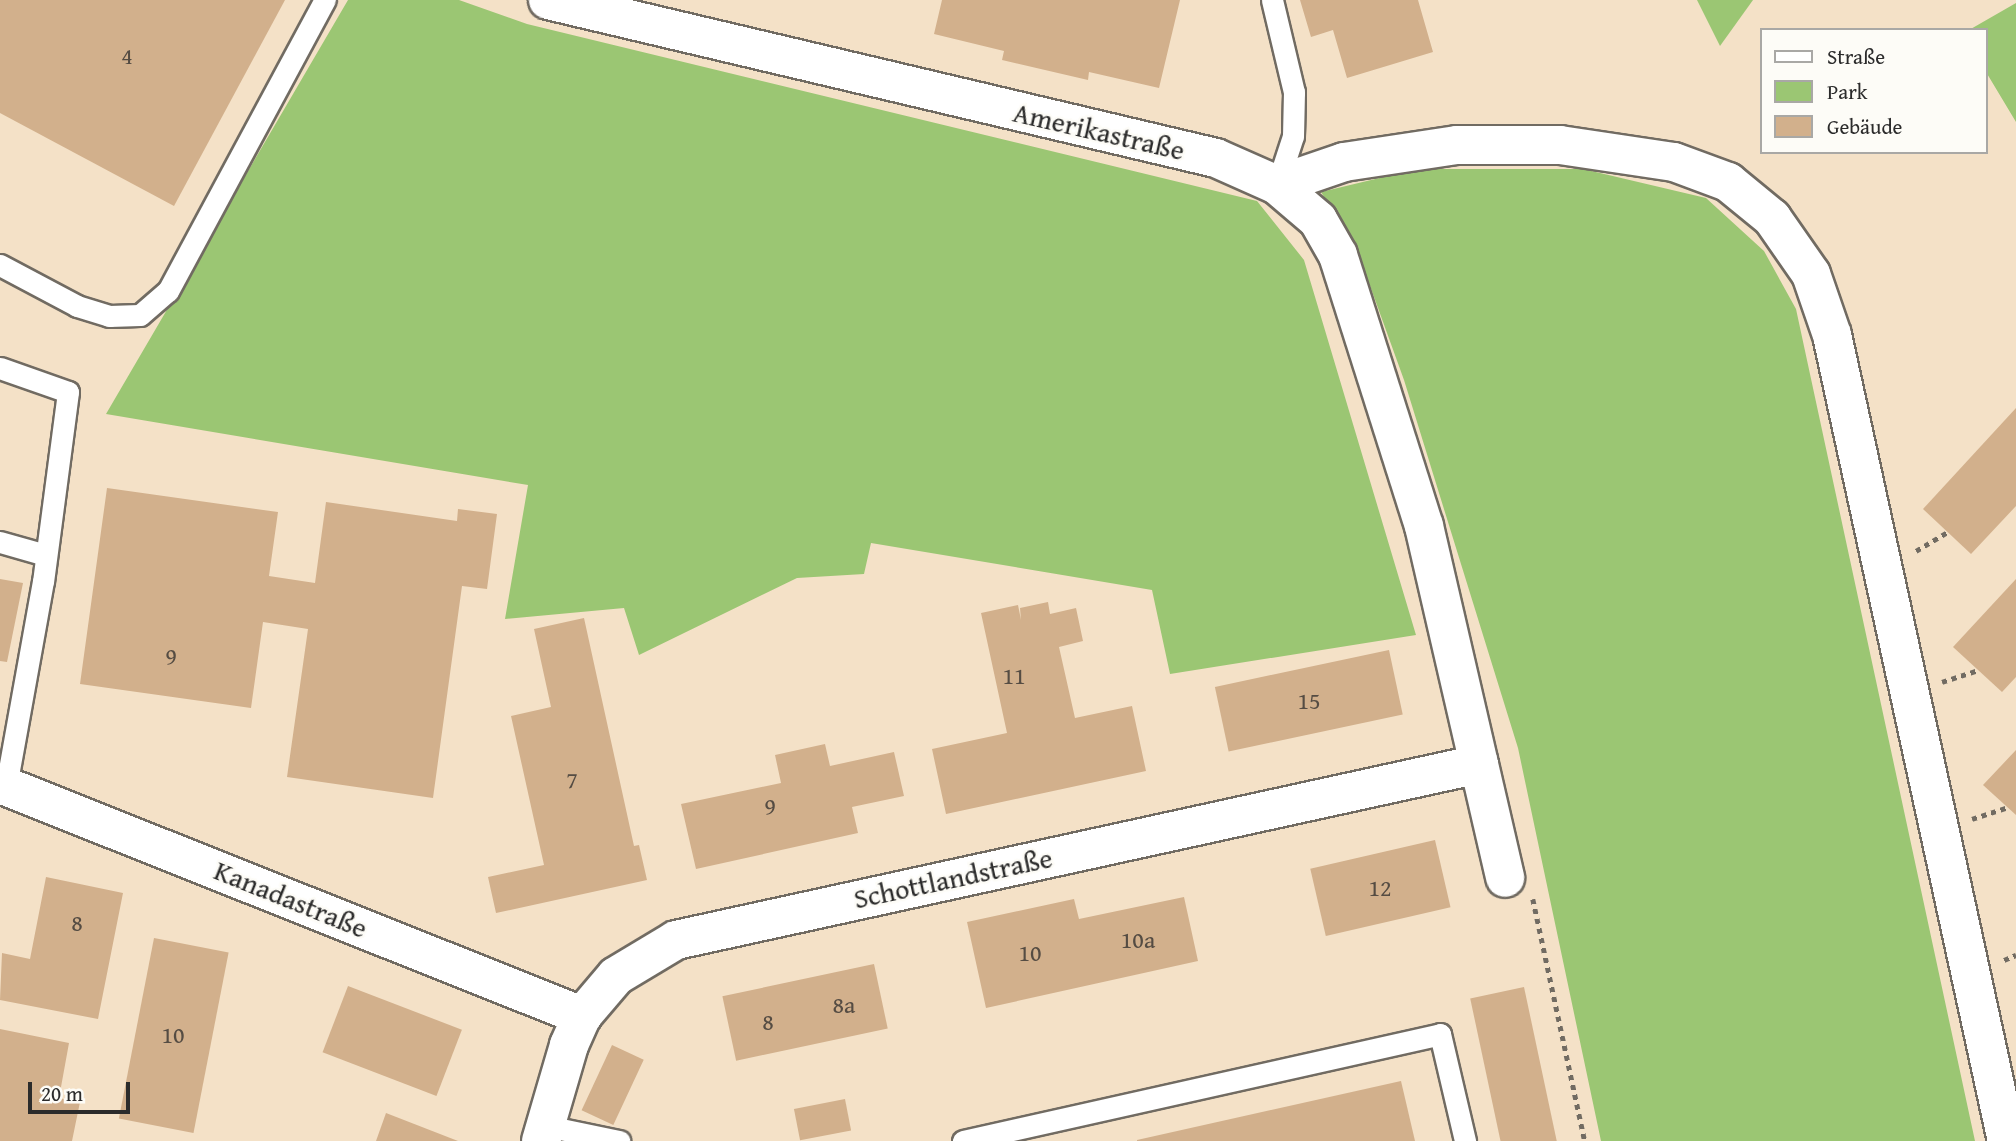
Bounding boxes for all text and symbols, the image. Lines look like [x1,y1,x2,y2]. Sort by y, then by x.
legend [1760,28,1988,154]
text: Straße [1827,41,1885,72]
house number: 4 [121,42,133,70]
text: Park [1827,76,1868,107]
street label: Amerikastraße [1010,95,1188,167]
text: Gebäude [1827,111,1902,142]
house number: 9 [165,642,177,670]
house number: 11 [1002,662,1026,690]
house number: 15 [1297,687,1321,715]
house number: 7 [566,766,578,794]
house number: 9 [764,792,776,820]
street label: Schottlandstraße [851,841,1055,915]
street label: Kanadastraße [210,853,372,945]
house number: 12 [1368,874,1392,902]
house number: 8 [71,909,83,937]
house number: 10a [1121,926,1155,954]
house number: 10 [1018,939,1042,967]
house number: 8a [833,991,855,1019]
house number: 8 [762,1008,774,1036]
house number: 10 [161,1021,185,1049]
scale bar [32,1068,133,1112]
text: 20 m [41,1078,83,1109]

